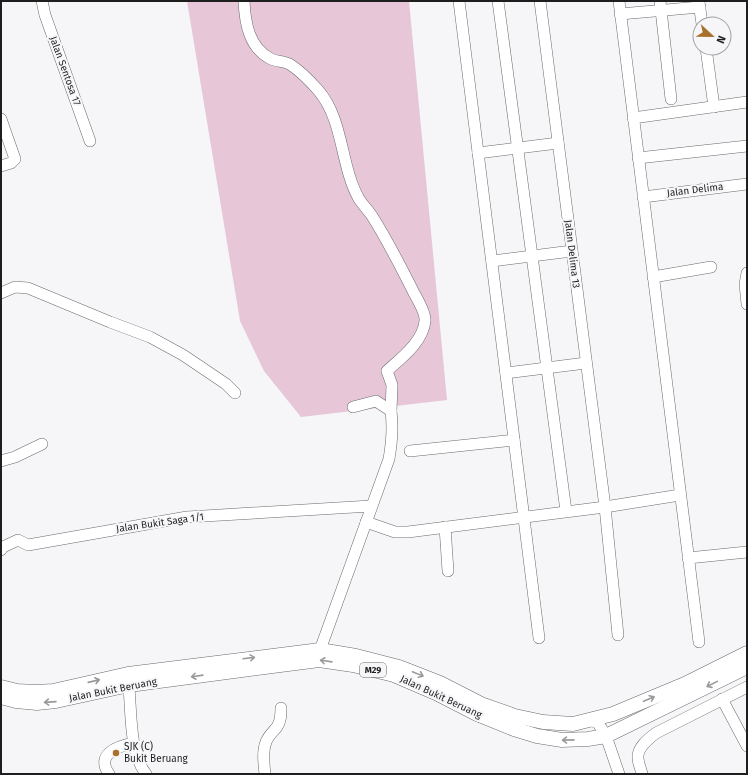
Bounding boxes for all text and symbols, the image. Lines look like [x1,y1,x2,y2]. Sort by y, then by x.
north arrow [692,16,732,56]
text: N [713,34,728,45]
street label: Jalan Sentosa 17 [47,35,83,108]
street label: Jalan Delima [666,181,724,199]
street label: Jalan Delima 13 [562,219,582,289]
street label: Jalan Bukit Saga 1/1 [115,511,205,535]
one-way arrow [243,654,256,662]
one-way arrow [320,657,333,665]
road number: M29 [360,663,386,677]
one-way arrow [411,671,423,679]
one-way arrow [191,673,204,680]
street label: Jalan Bukit Beruang [398,673,485,722]
street label: Jalan Bukit Beruang [68,675,159,704]
one-way arrow [87,677,100,685]
one-way arrow [706,681,718,688]
one-way arrow [642,695,654,702]
one-way arrow [44,698,57,705]
one-way arrow [562,736,575,743]
place label: SJK (C) Bukit Beruang [124,740,189,765]
marker: SJK (C) Bukit Beruang [111,748,121,758]

